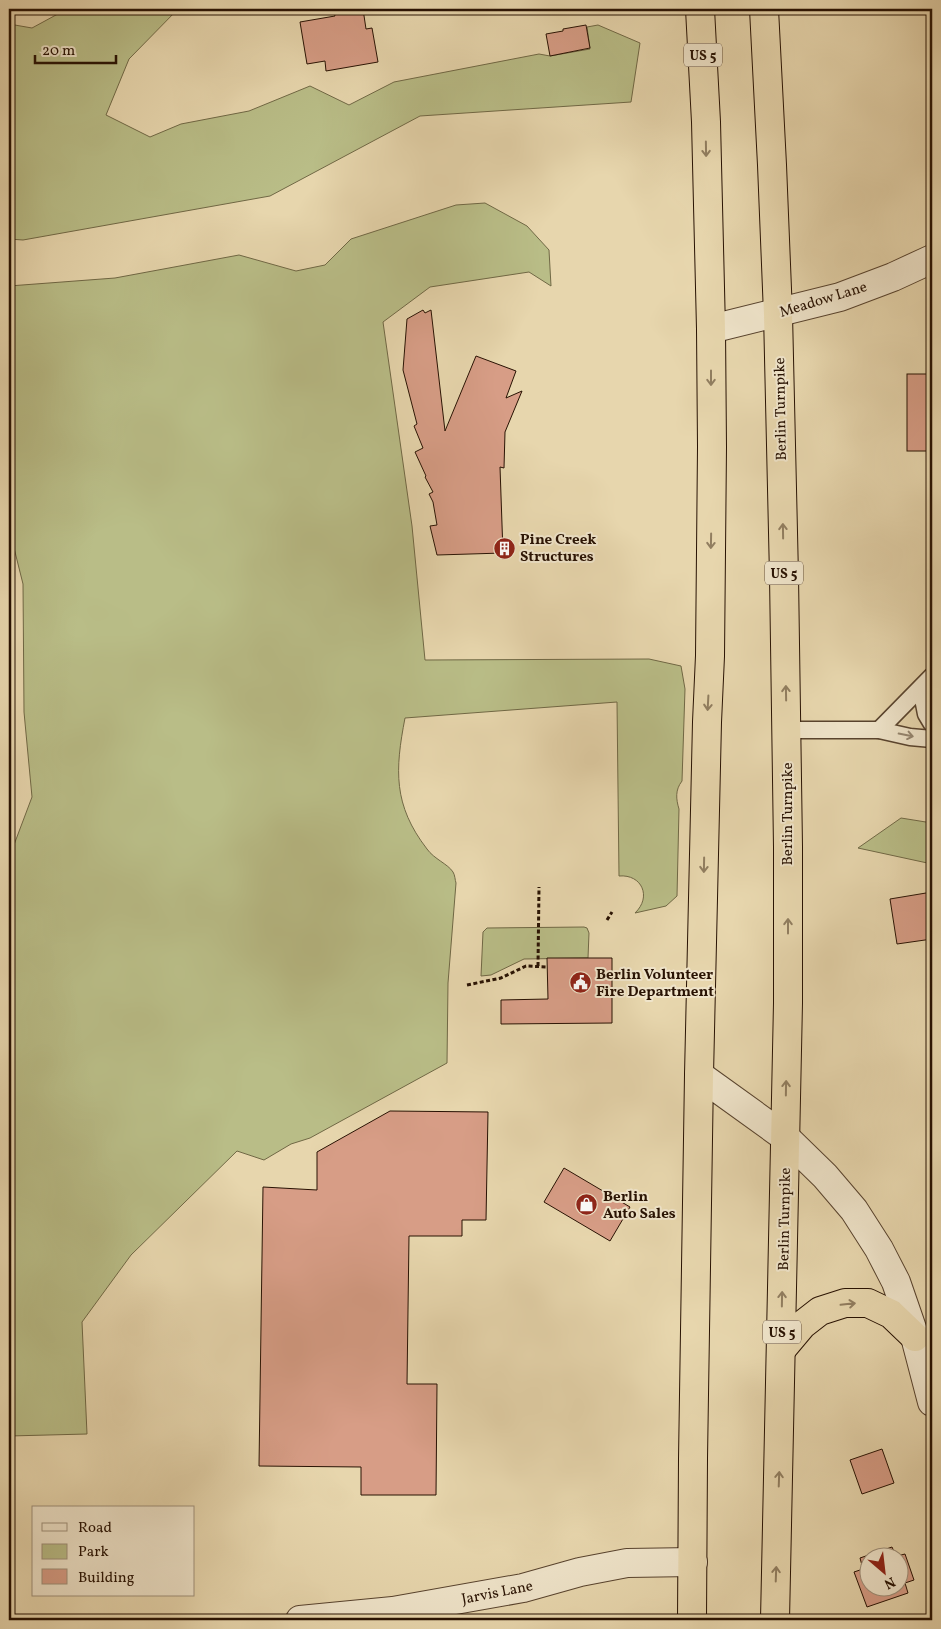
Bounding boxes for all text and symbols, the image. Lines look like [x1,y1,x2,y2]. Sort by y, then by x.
scale bar [35,32,116,64]
text: 20 m [42,41,75,62]
road number: US 5 [684,44,722,66]
one-way arrow [702,141,711,157]
street label: Meadow Lane [777,277,870,324]
street label: Berlin Turnpike [770,357,793,461]
one-way arrow [706,370,716,386]
one-way arrow [779,523,788,539]
place label: Pine Creek Structures [520,530,596,568]
one-way arrow [706,532,716,548]
building icon: Pine Creek Structures [492,536,516,560]
road number: US 5 [765,562,803,584]
one-way arrow [782,685,791,701]
one-way arrow [703,695,712,711]
one-way arrow [897,731,913,741]
street label: Berlin Turnpike [778,762,799,866]
one-way arrow [699,857,708,873]
one-way arrow [783,918,793,934]
place label: Berlin Volunteer Fire Department [596,965,714,1003]
public building icon: Berlin Volunteer Fire Department [568,971,592,995]
one-way arrow [781,1080,791,1096]
street label: Berlin Turnpike [774,1167,797,1271]
place label: Berlin Auto Sales [603,1187,676,1225]
shop icon: Berlin Auto Sales [575,1193,599,1217]
one-way arrow [777,1291,787,1307]
one-way arrow [839,1299,855,1309]
road number: US 5 [763,1320,801,1344]
one-way arrow [774,1471,784,1487]
legend [32,1506,195,1596]
text: Road [78,1518,112,1539]
text: Park [78,1542,109,1563]
north arrow [858,1546,908,1596]
one-way arrow [771,1566,781,1582]
text: Building [78,1568,135,1589]
text: N [880,1571,898,1593]
street label: Jarvis Lane [460,1576,535,1611]

